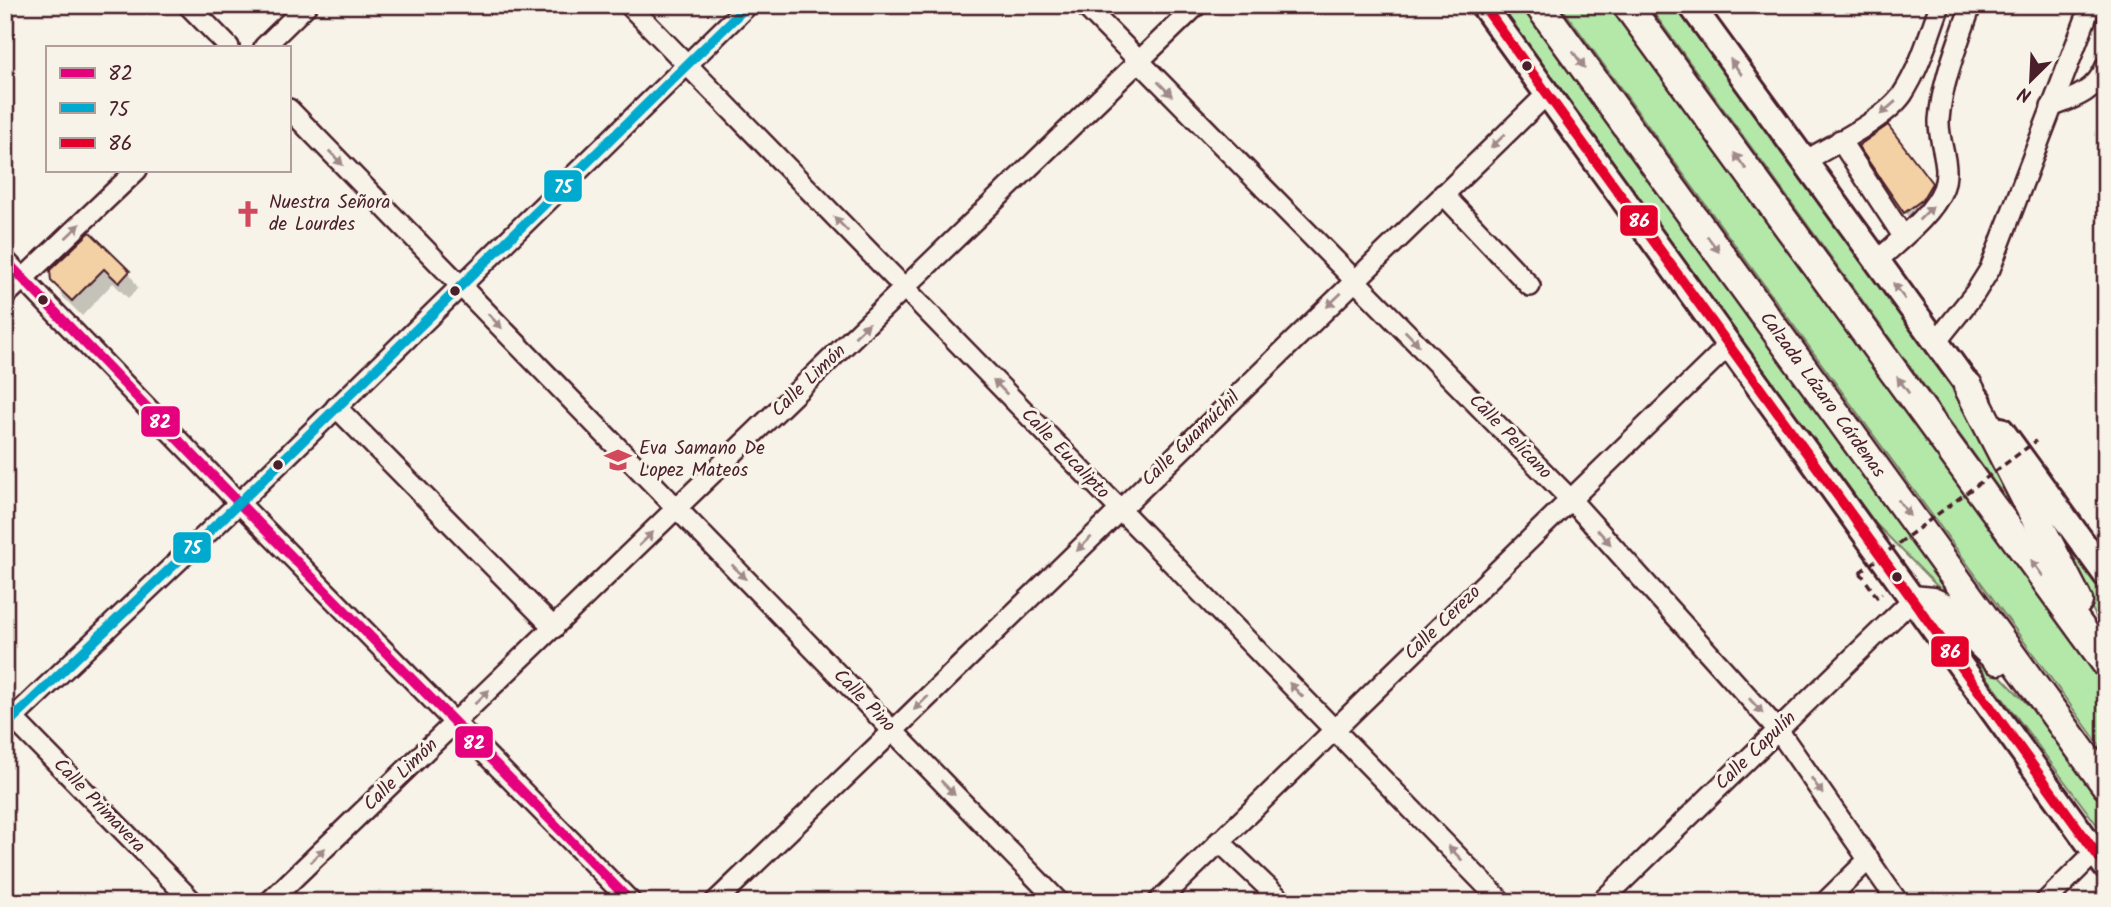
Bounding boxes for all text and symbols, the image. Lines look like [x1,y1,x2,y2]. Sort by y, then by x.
legend [46,46,290,172]
north arrow [1996,46,2066,116]
one-way arrow [1572,51,1586,70]
text: 82 [108,58,133,91]
one-way arrow [1730,58,1744,76]
unlabelled marker [1520,59,1534,73]
text: N [2013,78,2036,110]
one-way arrow [1157,81,1174,98]
text: 75 [108,94,131,127]
one-way arrow [1879,100,1897,116]
text: 86 [108,128,132,161]
one-way arrow [1490,133,1507,149]
one-way arrow [328,149,345,166]
one-way arrow [1733,152,1747,170]
line badge: 75 [543,169,583,203]
text: 75 [554,173,574,203]
place label: Nuestra Señora de Lourdes [269,188,390,240]
church icon: Nuestra Señora de Lourdes [233,199,263,229]
line badge: 86 [1619,204,1659,237]
one-way arrow [1918,205,1935,222]
text: 86 [1628,207,1650,237]
one-way arrow [834,216,850,233]
one-way arrow [64,223,81,240]
one-way arrow [1705,235,1719,253]
one-way arrow [1892,282,1906,300]
unlabelled marker [448,284,462,298]
one-way arrow [1326,291,1343,307]
unlabelled marker [36,293,50,307]
street label: Calzada Lázaro Cárdenas [1751,306,1893,484]
one-way arrow [486,312,502,329]
one-way arrow [854,321,871,338]
one-way arrow [1404,330,1420,346]
street label: Calle Limón [765,337,853,425]
one-way arrow [1896,375,1910,394]
one-way arrow [992,379,1008,395]
street label: Calle Guamúchil [1135,384,1248,494]
street label: Calle Pelícano [1461,387,1559,487]
street label: Calle Eucalipto [1013,401,1117,507]
line badge: 82 [140,405,181,438]
text: 82 [149,408,171,438]
place label: Eva Samano De Lopez Mateos [639,434,765,486]
school or university icon: Eva Samano De Lopez Mateos [603,445,633,475]
unlabelled marker [271,458,285,472]
one-way arrow [1897,499,1911,517]
one-way arrow [1596,528,1611,545]
line badge: 75 [172,531,212,564]
one-way arrow [638,531,655,548]
text: 75 [183,534,203,564]
one-way arrow [1076,536,1093,552]
one-way arrow [2030,559,2044,578]
one-way arrow [730,563,746,580]
unlabelled marker [1890,570,1904,584]
street label: Calle Cerezo [1398,578,1488,668]
line badge: 86 [1930,635,1970,668]
text: 86 [1939,638,1961,668]
street label: Calle Pino [826,662,902,740]
one-way arrow [1288,682,1304,699]
one-way arrow [474,689,491,706]
one-way arrow [913,695,930,712]
one-way arrow [1748,697,1764,715]
street label: Calle Capulín [1708,704,1804,798]
line badge: 82 [454,725,494,759]
text: 82 [463,729,485,759]
street label: Calle Limón [357,731,445,819]
street label: Calle Primavera [46,751,152,861]
one-way arrow [1810,777,1824,795]
one-way arrow [940,779,956,796]
one-way arrow [1447,845,1463,862]
one-way arrow [309,847,326,863]

